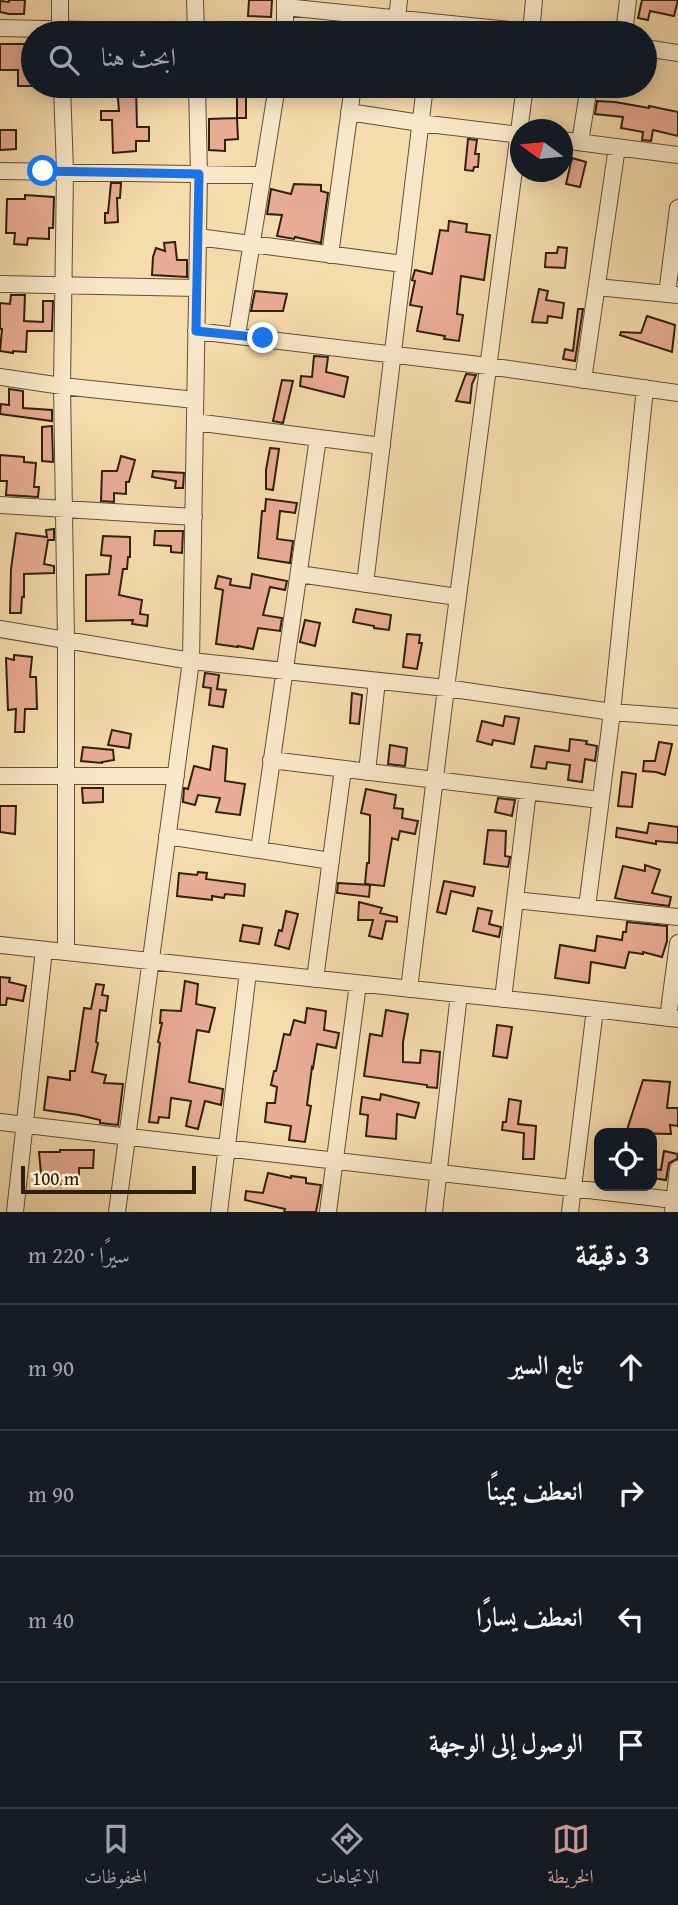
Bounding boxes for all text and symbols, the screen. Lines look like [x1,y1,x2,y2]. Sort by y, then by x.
search box [21,21,657,98]
text: ابحث هنا [101,37,176,76]
icon: search [45,41,83,79]
north arrow [510,119,573,182]
route start [27,155,58,186]
route end [247,322,278,353]
map controls [594,1128,657,1191]
button: locate [594,1128,657,1191]
scale bar [21,1163,196,1195]
text: 100 m [32,1164,79,1192]
text: 3 دقيقة [575,1232,650,1276]
text: سيرًا · 220 m [28,1238,130,1271]
text: تابع السير [509,1345,583,1384]
icon: ahead [612,1348,650,1386]
text: 90 m [28,1351,74,1384]
text: انعطف يمينًا [487,1471,583,1510]
icon: right [612,1474,650,1512]
text: 90 m [28,1477,74,1510]
text: انعطف يسارًا [476,1597,583,1636]
icon: left [612,1600,650,1638]
text: 40 m [28,1603,74,1636]
text: الوصول إلى الوجهة [429,1723,583,1762]
icon: arrive [612,1726,650,1764]
tab: المحفوظات [84,1820,147,1895]
tab: الاتجاهات [316,1820,379,1895]
tab: الخريطة [547,1820,594,1895]

